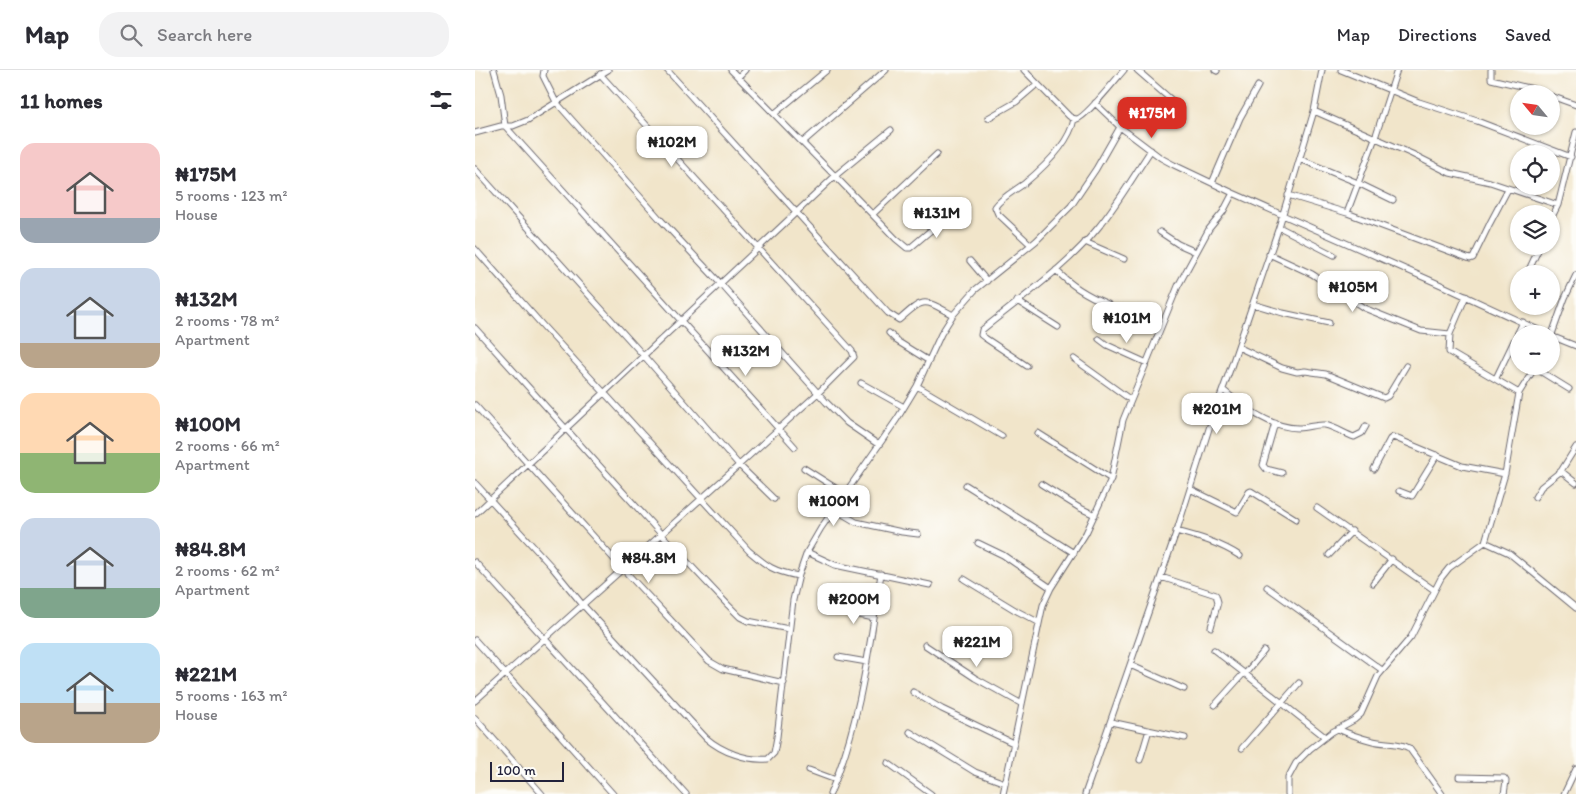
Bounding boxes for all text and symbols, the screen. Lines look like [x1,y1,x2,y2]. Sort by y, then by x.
search box [99,12,449,57]
text: Map [25,20,69,49]
icon: search [117,21,145,49]
text: Search here [157,23,252,46]
text: Map [1337,24,1370,46]
text: Directions [1398,24,1477,46]
text: Saved [1505,24,1551,46]
north arrow [1510,85,1560,135]
map controls [1510,85,1560,375]
icon: filters [427,86,455,114]
text: 11 homes [20,88,103,113]
pin: ₦175M [1117,97,1187,139]
text: ₦175M [1128,103,1176,122]
pin: ₦102M [637,126,707,168]
text: ₦102M [648,132,696,151]
button: locate [1510,145,1560,195]
text: ₦175M [175,161,237,186]
icon: home [60,163,120,223]
text: 5 rooms · 123 m² [175,186,287,205]
pin: ₦131M [902,196,972,239]
text: ₦131M [914,203,960,222]
text: House [175,205,218,224]
button: layers [1510,205,1560,255]
button: + [1510,265,1560,315]
pin: ₦105M [1318,270,1388,313]
text: ₦105M [1329,277,1377,296]
text: ₦132M [175,286,238,311]
icon: home [60,288,120,348]
pin: ₦101M [1092,302,1162,344]
text: ₦101M [1103,308,1151,327]
text: 2 rooms · 78 m² [175,311,280,330]
button: − [1510,325,1560,375]
text: Apartment [175,330,250,349]
pin: ₦132M [711,334,781,377]
text: ₦132M [722,341,770,360]
pin: ₦201M [1182,392,1252,435]
text: ₦201M [1193,399,1241,418]
text: ₦100M [175,411,241,436]
icon: home [60,413,120,473]
text: 2 rooms · 66 m² [175,436,280,455]
text: Apartment [175,455,250,474]
pin: ₦100M [799,484,869,527]
text: ₦100M [809,491,859,510]
text: ₦84.8M [175,536,246,561]
icon: home [60,538,120,598]
pin: ₦84.8M [608,542,690,584]
text: ₦84.8M [622,548,676,567]
text: 2 rooms · 62 m² [175,561,280,580]
text: Apartment [175,580,250,599]
pin: ₦200M [819,582,889,625]
text: ₦200M [828,589,880,608]
pin: ₦221M [942,626,1012,668]
text: ₦221M [953,632,1001,651]
text: ₦221M [175,661,237,686]
icon: home [60,663,120,723]
text: 5 rooms · 163 m² [175,686,287,705]
text: House [175,705,218,724]
scale bar [490,759,564,782]
text: 100 m [497,762,536,779]

